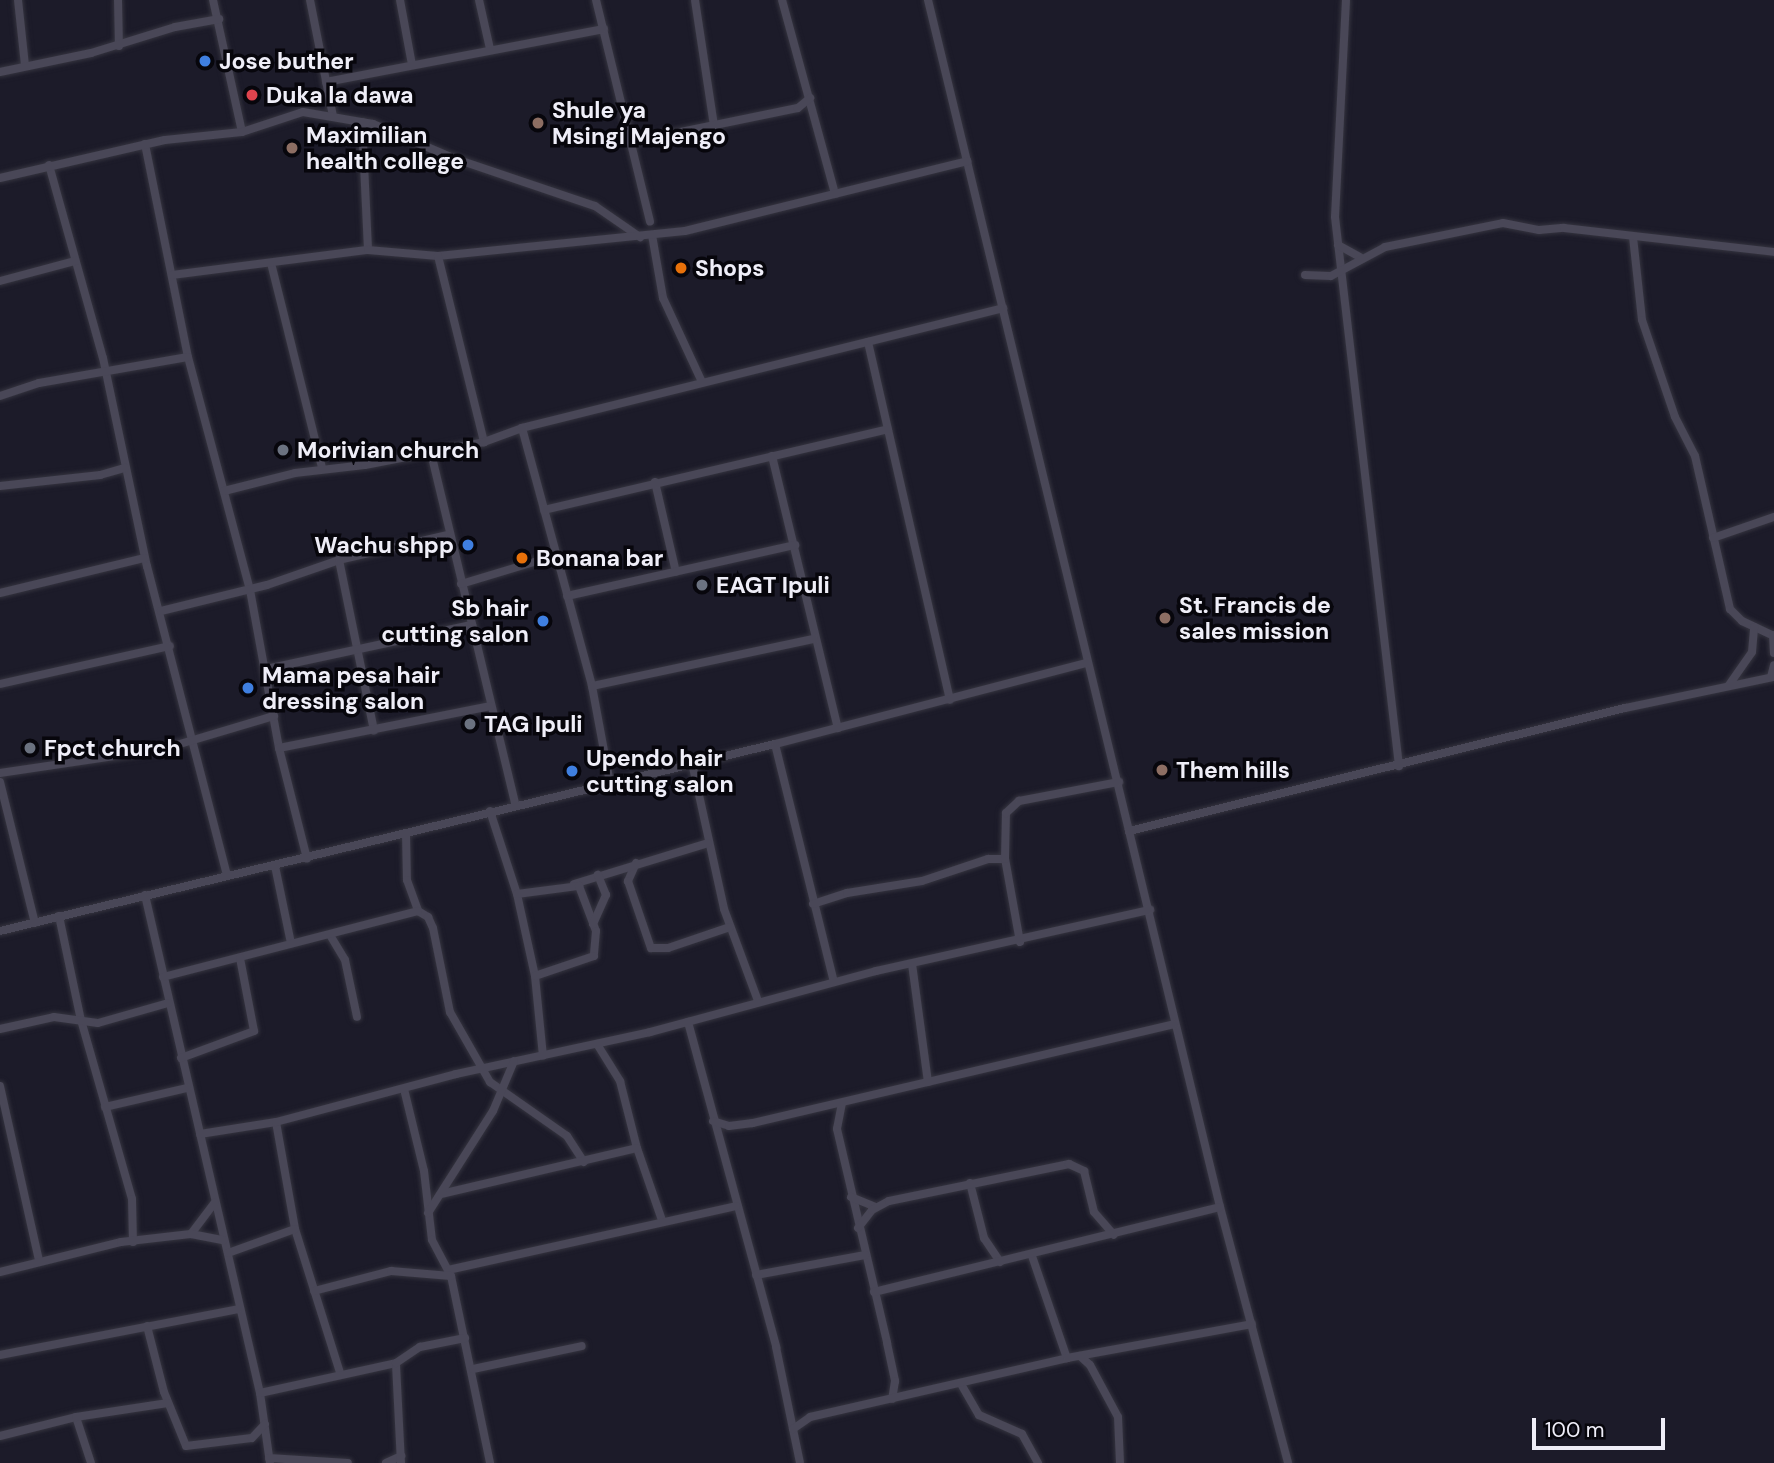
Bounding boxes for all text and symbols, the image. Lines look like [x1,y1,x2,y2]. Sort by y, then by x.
place label: Jose buther [219,47,354,75]
marker: Jose buther [197,53,213,69]
place label: Duka la dawa [266,81,413,109]
marker: Duka la dawa [244,87,260,103]
place label: Shule ya Msingi Majengo [552,96,726,150]
marker: Shule ya Msingi Majengo [530,115,546,131]
place label: Maximilian health college [306,121,464,175]
marker: Maximilian health college [284,140,300,156]
place label: Shops [695,254,764,282]
marker: Shops [673,260,689,276]
place label: Morivian church [297,436,479,464]
marker: Morivian church [275,442,291,458]
place label: Wachu shpp [314,531,454,559]
marker: Wachu shpp [460,537,476,553]
place label: Bonana bar [536,544,663,572]
marker: Bonana bar [514,550,530,566]
place label: EAGT Ipuli [716,571,830,599]
marker: EAGT Ipuli [694,577,710,593]
place label: St. Francis de sales mission [1179,591,1331,645]
place label: Sb hair cutting salon [381,594,529,648]
marker: St. Francis de sales mission [1157,610,1173,626]
marker: Sb hair cutting salon [535,613,551,629]
place label: Mama pesa hair dressing salon [262,661,440,715]
marker: Mama pesa hair dressing salon [240,680,256,696]
place label: TAG Ipuli [484,710,583,738]
marker: TAG Ipuli [462,716,478,732]
place label: Fpct church [44,734,181,762]
marker: Fpct church [22,740,38,756]
place label: Upendo hair cutting salon [586,744,734,798]
place label: Them hills [1176,756,1290,784]
marker: Them hills [1154,762,1170,778]
marker: Upendo hair cutting salon [564,763,580,779]
scale bar [1536,1404,1669,1448]
text: 100 m [1545,1416,1605,1444]

